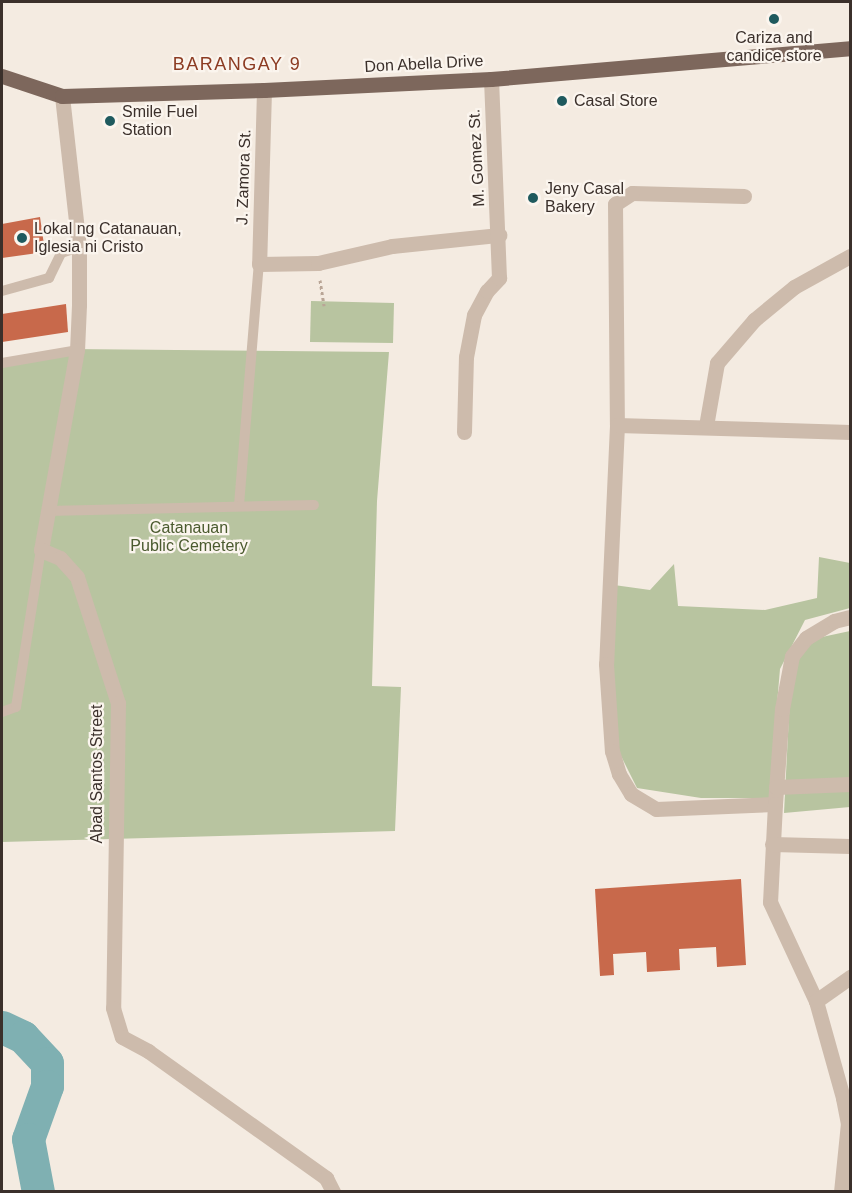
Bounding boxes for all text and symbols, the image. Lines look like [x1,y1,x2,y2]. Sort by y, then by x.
marker: Cariza and candice store [767,12,781,26]
place label: Cariza and candice store [726,28,822,66]
street label: Don Abella Drive [364,51,484,77]
district label: BARANGAY 9 [173,53,301,75]
place label: Casal Store [574,91,658,111]
marker: Casal Store [555,94,569,108]
place label: Smile Fuel Station [122,102,198,140]
street label: M. Gomez St. [465,109,489,207]
marker: Smile Fuel Station [103,114,117,128]
street label: J. Zamora St. [233,129,255,225]
place label: Jeny Casal Bakery [545,179,624,217]
marker: Jeny Casal Bakery [526,191,540,205]
place label: Lokal ng Catanauan, Iglesia ni Cristo [34,219,182,257]
marker: Lokal ng Catanauan, Iglesia ni Cristo [15,231,29,245]
park label: Catanauan Public Cemetery [130,518,248,556]
street label: Abad Santos Street [87,705,107,843]

